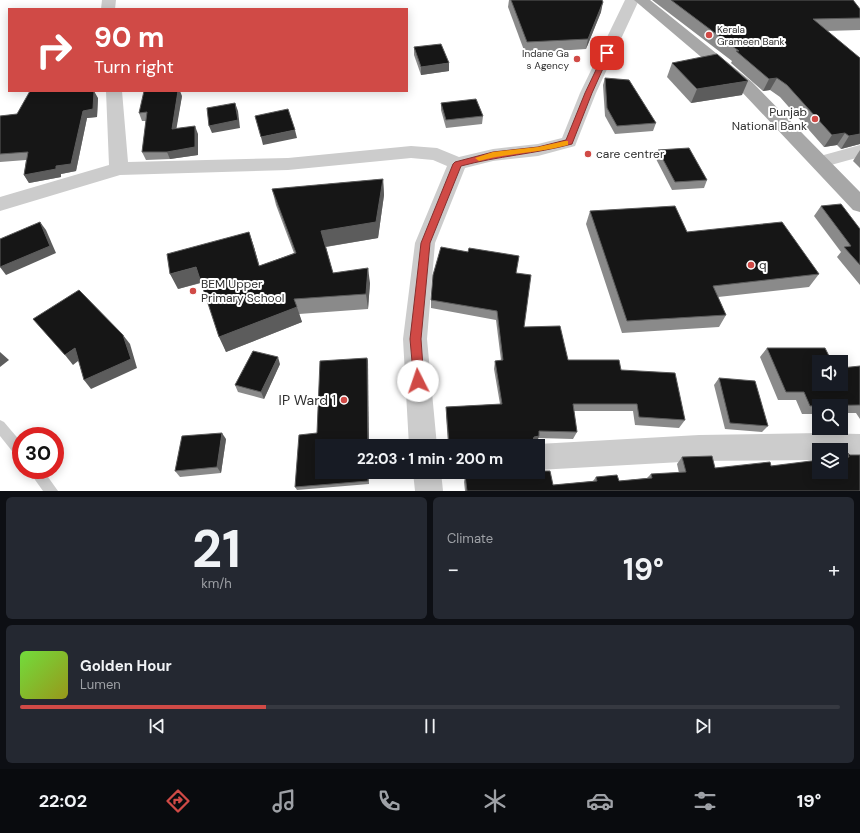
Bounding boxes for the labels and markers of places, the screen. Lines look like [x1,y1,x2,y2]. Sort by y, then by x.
place label: Kerala Grameen Bank [717,23,785,48]
marker: Kerala Grameen Bank [704,30,714,40]
pin [590,36,624,70]
place label: Indane Ga s Agency [522,47,569,72]
marker: Indane Ga s Agency [572,54,582,64]
place label: Punjab National Bank [732,104,807,134]
marker: Punjab National Bank [810,114,820,124]
place label: care centrer [596,146,665,162]
marker: care centrer [583,149,593,159]
place label: q [759,257,767,273]
marker: q [746,260,756,270]
place label: BEM Upper Primary School [201,276,284,306]
marker: BEM Upper Primary School [188,286,198,296]
place label: IP Ward 1 [279,391,336,409]
marker: IP Ward 1 [339,395,349,405]

